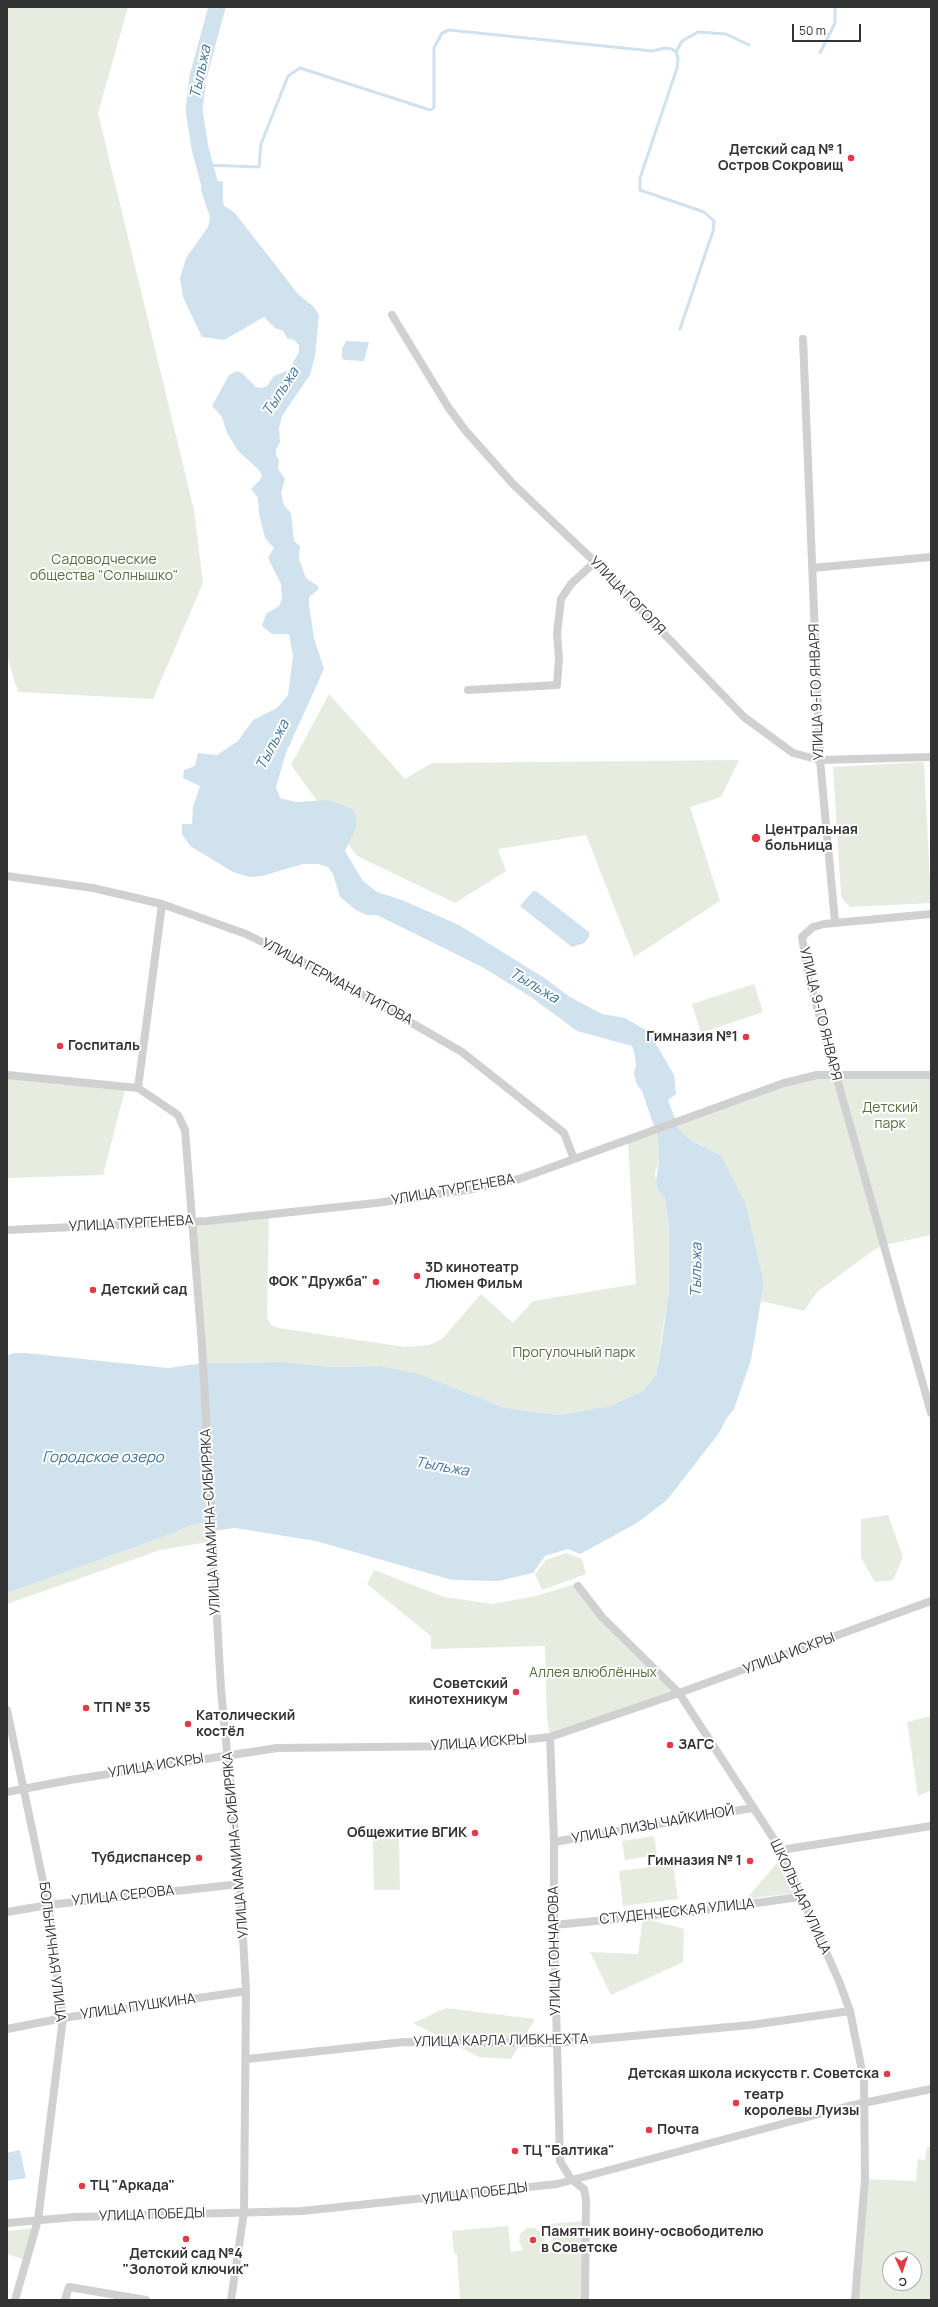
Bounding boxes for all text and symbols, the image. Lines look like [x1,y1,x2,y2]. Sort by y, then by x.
scale bar [794,16,863,42]
text: 50 m [799,22,826,39]
water label: Тыльжа [187,44,215,100]
place label: Детский сад № 1 Остров Сокровищ [718,142,843,174]
marker: Детский сад № 1 Остров Сокровищ [846,153,856,163]
water label: Тыльжа [259,364,303,420]
park label: Садоводческие общества "Солнышко" [30,552,178,584]
street label: УЛИЦА ГОГОЛЯ [585,553,669,639]
street label: УЛИЦА 9-ГО ЯНВАРЯ [806,623,828,761]
water label: Тыльжа [252,717,294,773]
place label: Центральная больница [765,822,858,854]
marker: Центральная больница [750,832,762,844]
street label: УЛИЦА ГЕРМАНА ТИТОВА [259,935,415,1029]
street label: УЛИЦА 9-ГО ЯНВАРЯ [795,946,845,1082]
water label: Тыльжа [506,964,562,1008]
place label: Гимназия №1 [646,1029,738,1045]
marker: Гимназия №1 [741,1032,751,1042]
place label: Госпиталь [68,1038,140,1054]
marker: Госпиталь [55,1041,65,1051]
park label: Детский парк [862,1100,918,1132]
street label: УЛИЦА ТУРГЕНЕВА [390,1171,516,1209]
street label: УЛИЦА ТУРГЕНЕВА [68,1212,194,1236]
water label: Тыльжа [688,1243,706,1297]
place label: 3D кинотеатр Люмен Фильм [425,1260,523,1292]
marker: 3D кинотеатр Люмен Фильм [412,1271,422,1281]
place label: ФОК "Дружба" [269,1274,368,1290]
marker: ФОК "Дружба" [371,1277,381,1287]
place label: Детский сад [101,1282,187,1298]
marker: Детский сад [88,1285,98,1295]
park label: Прогулочный парк [512,1345,636,1361]
street label: УЛИЦА МАМИНА-СИБИРЯКА [198,1428,224,1616]
water label: Городское озеро [42,1449,164,1467]
water label: Тыльжа [414,1453,470,1481]
street label: УЛИЦА ИСКРЫ [741,1630,837,1678]
park label: Аллея влюблённых [529,1665,657,1681]
place label: Советский кинотехникум [409,1676,508,1708]
marker: Советский кинотехникум [511,1687,521,1697]
place label: ТП № 35 [94,1700,150,1716]
marker: ТП № 35 [81,1703,91,1713]
place label: Католический костёл [196,1708,295,1740]
marker: Католический костёл [183,1719,193,1729]
street label: УЛИЦА ИСКРЫ [430,1731,528,1755]
place label: ЗАГС [678,1737,714,1753]
marker: ЗАГС [665,1740,675,1750]
street label: УЛИЦА ИСКРЫ [107,1750,205,1782]
street label: УЛИЦА МАМИНА-СИБИРЯКА [219,1751,253,1939]
street label: УЛИЦА ЛИЗЫ ЧАЙКИНОЙ [570,1802,736,1848]
place label: Общежитие ВГИК [347,1825,467,1841]
marker: Общежитие ВГИК [470,1828,480,1838]
street label: ШКОЛЬНАЯ УЛИЦА [766,1837,834,1957]
place label: Тубдиспансер [91,1850,191,1866]
marker: Тубдиспансер [194,1853,204,1863]
place label: Гимназия № 1 [647,1853,742,1869]
marker: Гимназия № 1 [745,1856,755,1866]
street label: БОЛЬНИЧНАЯ УЛИЦА [35,1881,69,2023]
street label: УЛИЦА СЕРОВА [71,1882,175,1910]
street label: УЛИЦА ГОНЧАРОВА [545,1886,565,2016]
street label: СТУДЕНЧЕСКАЯ УЛИЦА [599,1896,755,1928]
street label: УЛИЦА ПУШКИНА [79,1991,197,2023]
street label: УЛИЦА КАРЛА ЛИБКНЕХТА [413,2031,589,2051]
place label: Детская школа искусств г. Советска [628,2066,879,2082]
marker: Детская школа искусств г. Советска [882,2069,892,2079]
place label: театр королевы Луизы [744,2087,859,2120]
marker: театр королевы Луизы [731,2098,741,2108]
place label: Почта [657,2122,699,2138]
marker: Почта [644,2125,654,2135]
place label: ТЦ "Балтика" [523,2143,615,2159]
marker: ТЦ "Балтика" [510,2146,520,2156]
place label: ТЦ "Аркада" [90,2178,175,2194]
street label: УЛИЦА ПОБЕДЫ [421,2179,529,2209]
marker: ТЦ "Аркада" [77,2181,87,2191]
street label: УЛИЦА ПОБЕДЫ [99,2205,205,2225]
place label: Памятник воину-освободителю в Советске [541,2224,764,2256]
marker: Детский сад №4 "Золотой ключик" [181,2234,191,2244]
marker: Памятник воину-освободителю в Советске [528,2235,538,2245]
place label: Детский сад №4 "Золотой ключик" [123,2246,249,2278]
north arrow [882,2251,922,2291]
text: С [898,2275,907,2290]

